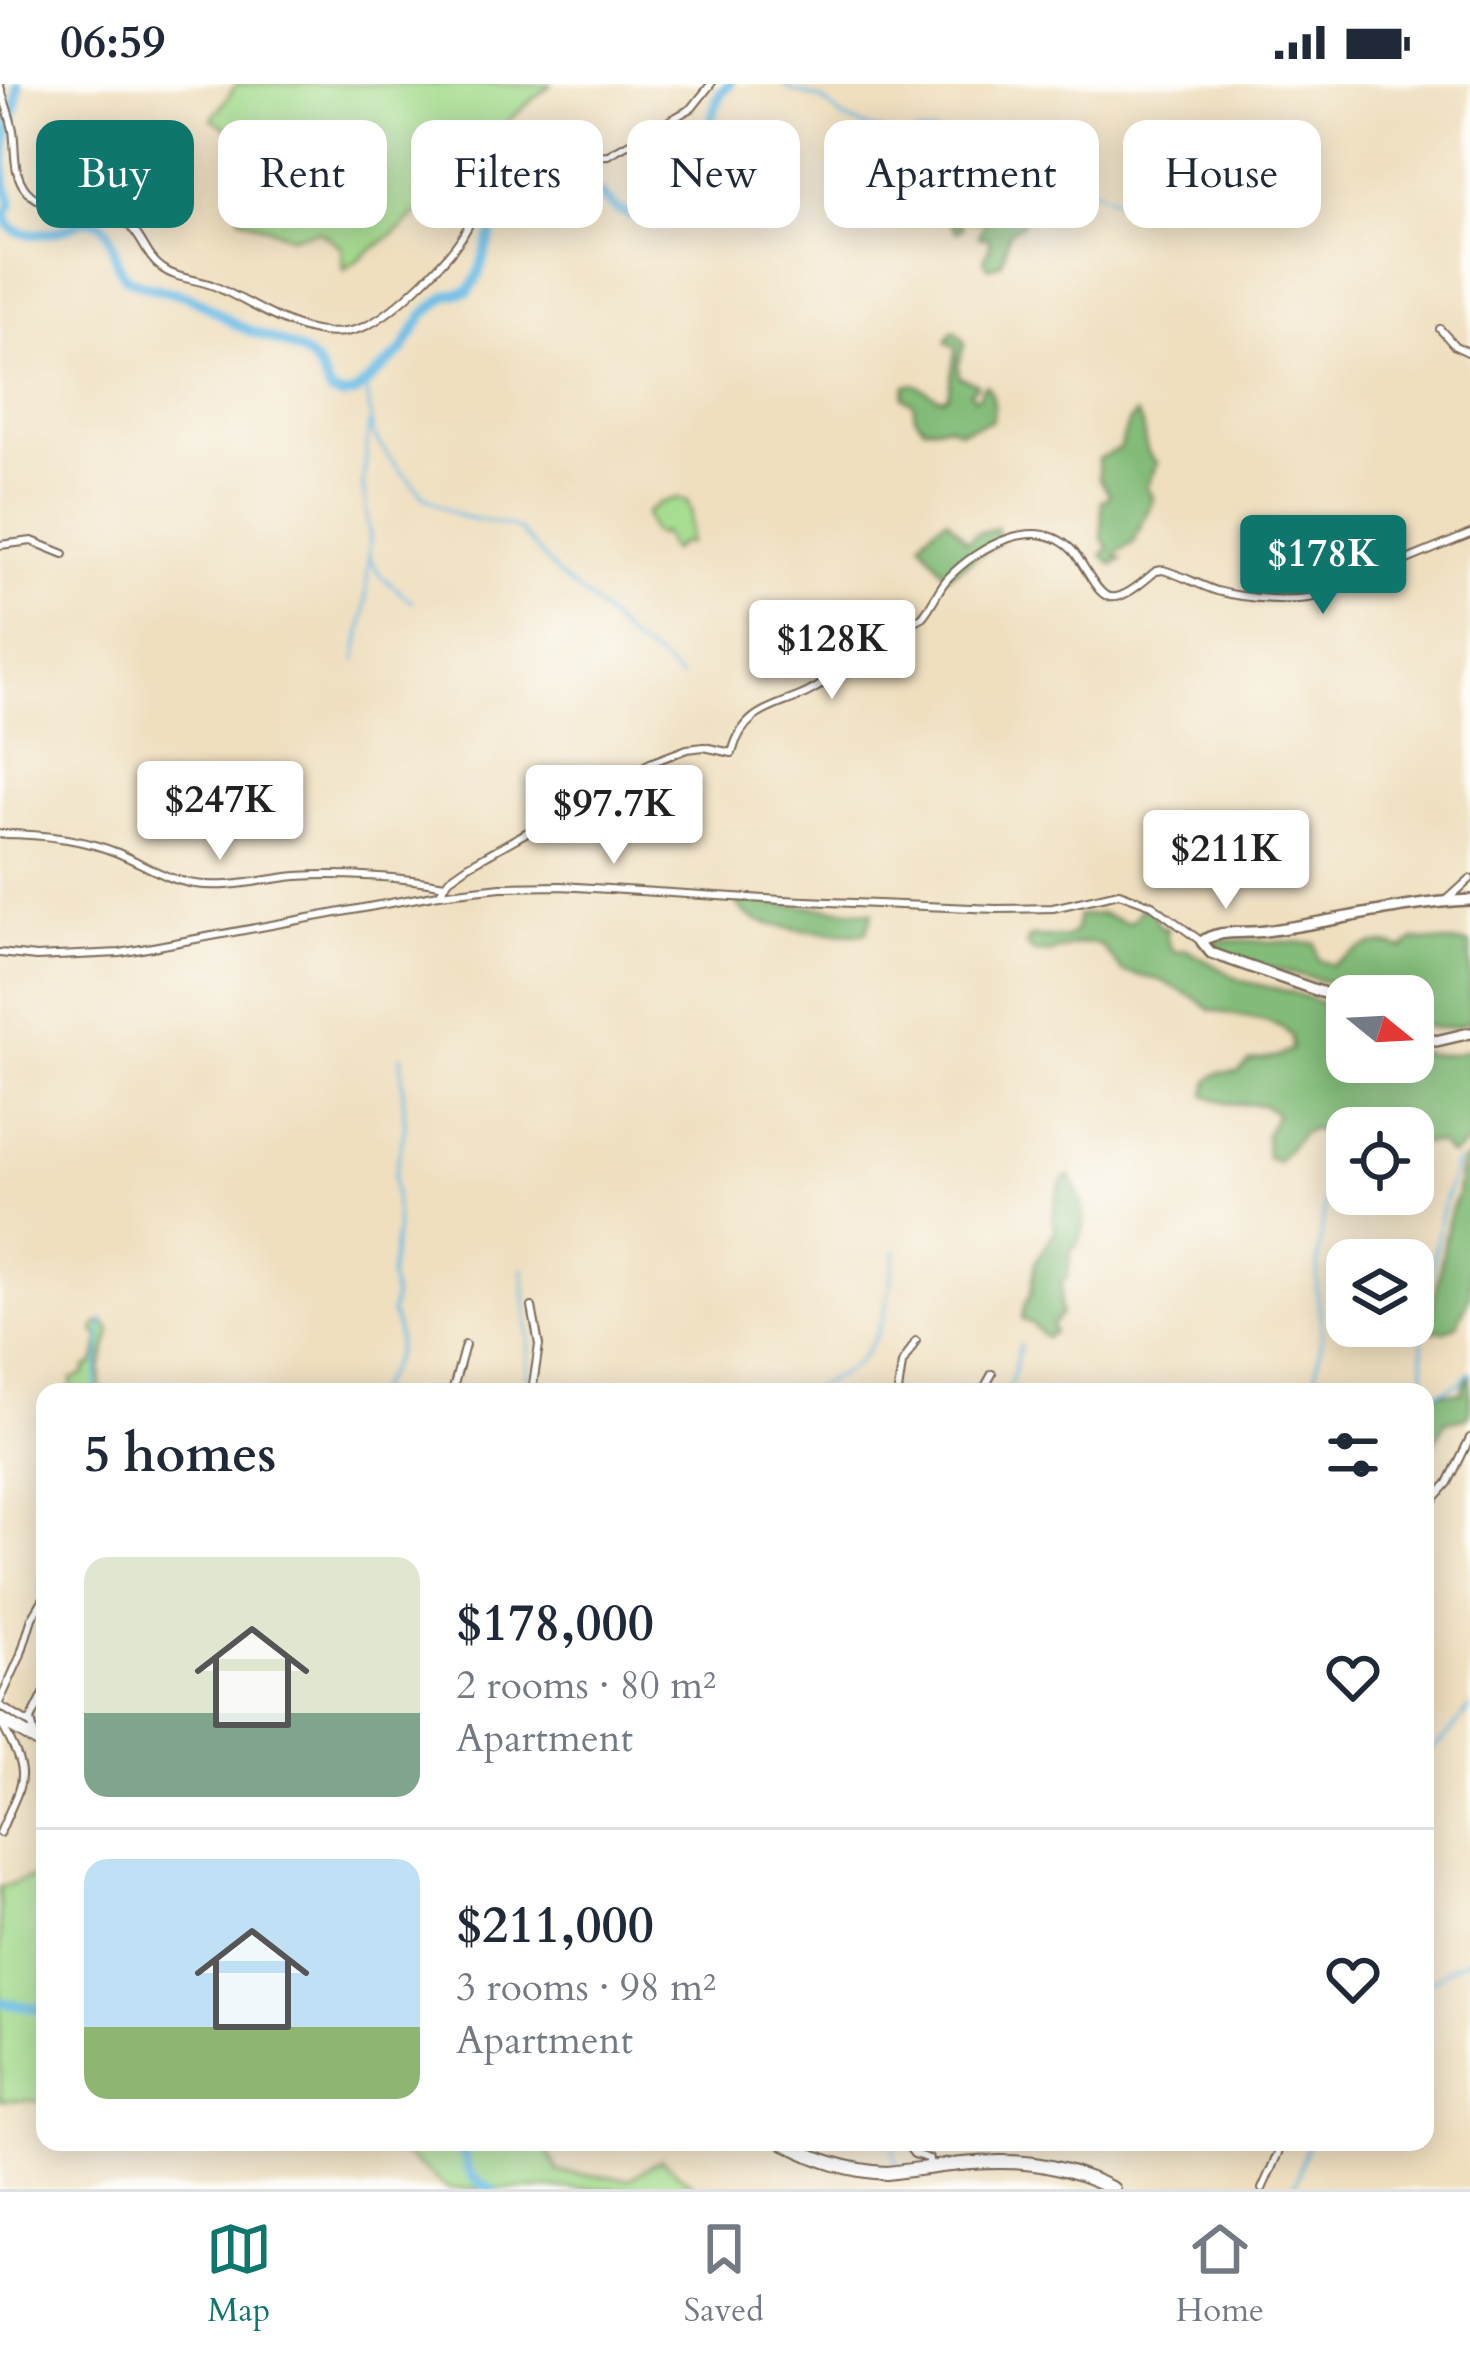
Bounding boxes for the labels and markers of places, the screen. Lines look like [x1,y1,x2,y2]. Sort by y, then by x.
pin: $178K [1239,515,1407,617]
pin: $128K [748,600,916,702]
pin: $247K [136,761,304,863]
pin: $97.7K [516,765,712,867]
pin: $211K [1142,810,1310,912]

